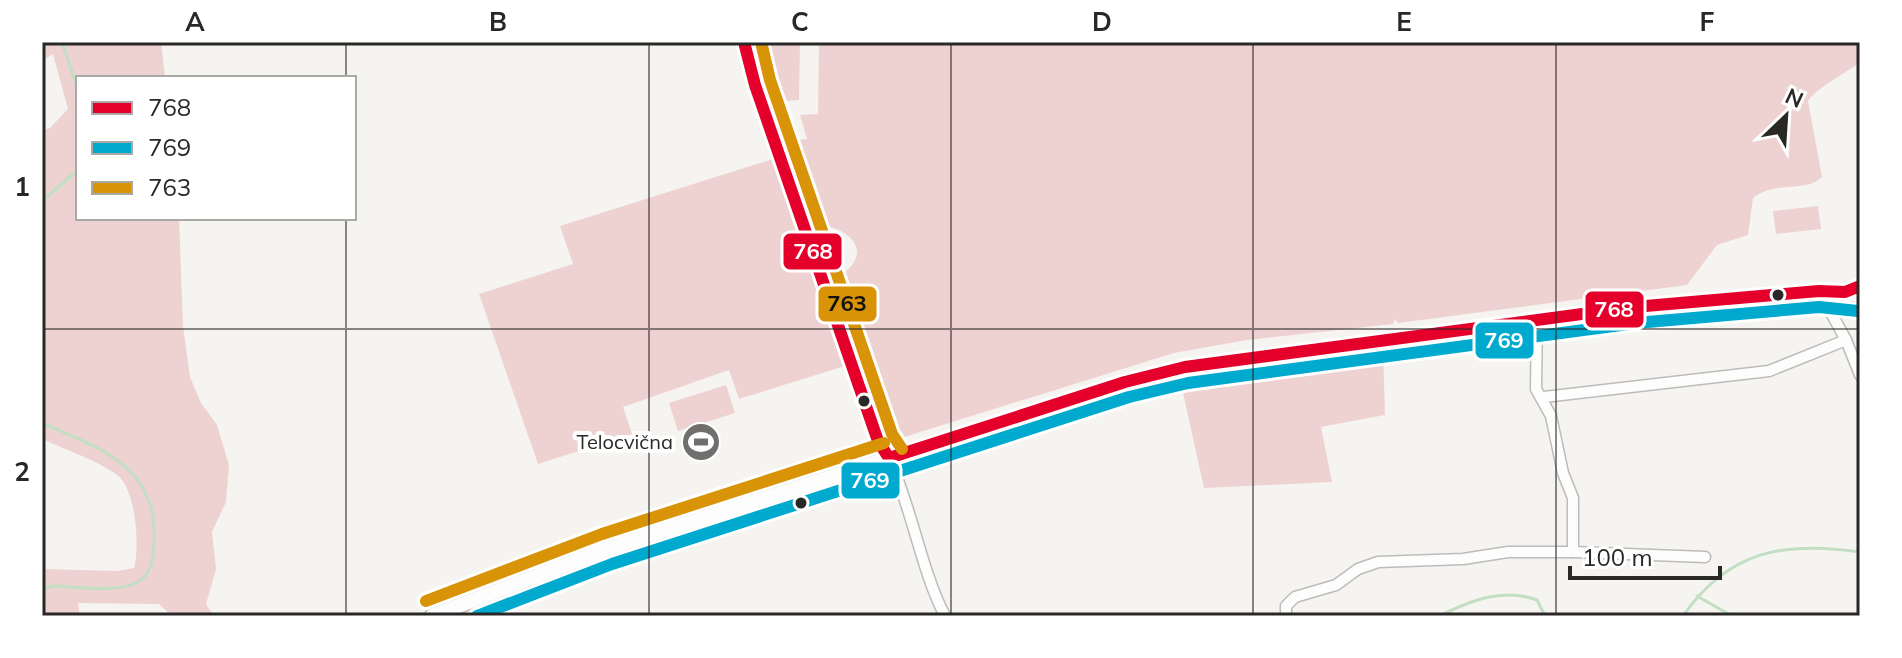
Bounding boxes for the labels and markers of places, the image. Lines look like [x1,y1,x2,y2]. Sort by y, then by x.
unlabelled marker [1770,287,1786,303]
unlabelled marker [856,393,872,409]
sports icon: Telocvična [680,421,722,463]
place label: Telocvična [576,429,673,454]
unlabelled marker [793,495,809,511]

